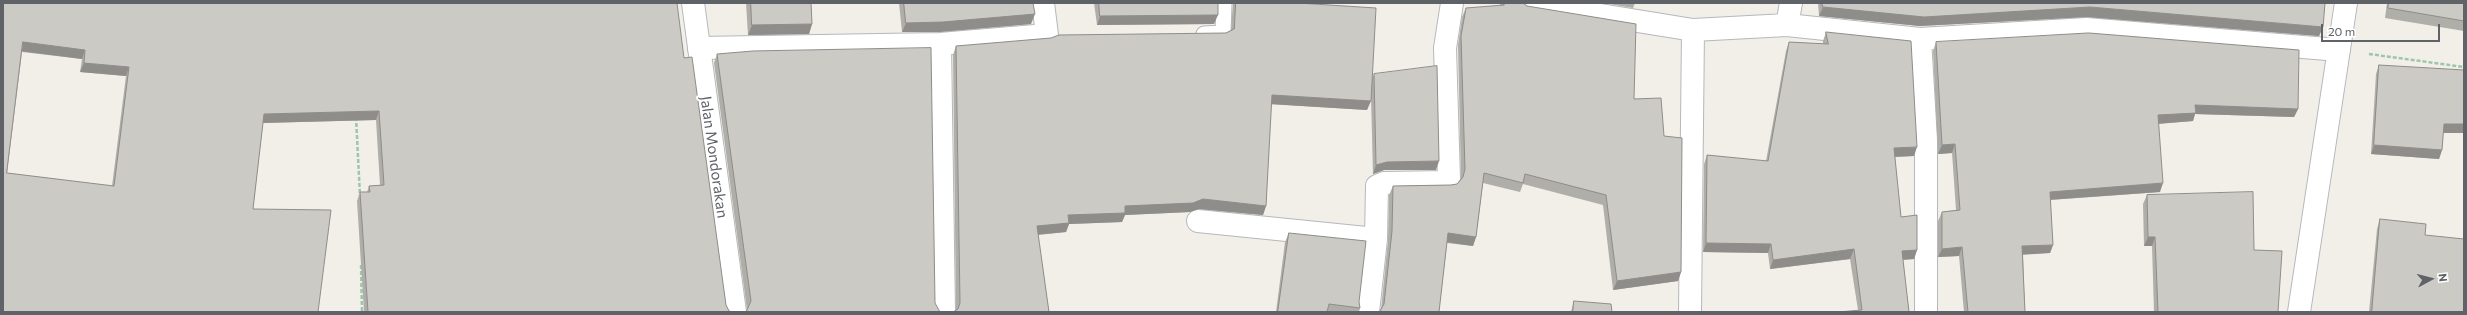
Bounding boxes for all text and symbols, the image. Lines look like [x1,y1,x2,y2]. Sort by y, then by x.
scale bar [2323,16,2442,42]
text: 20 m [2328,24,2355,38]
street label: Jalan Mondorakan [697,95,731,219]
north arrow [2411,259,2451,299]
text: N [2436,273,2450,282]

